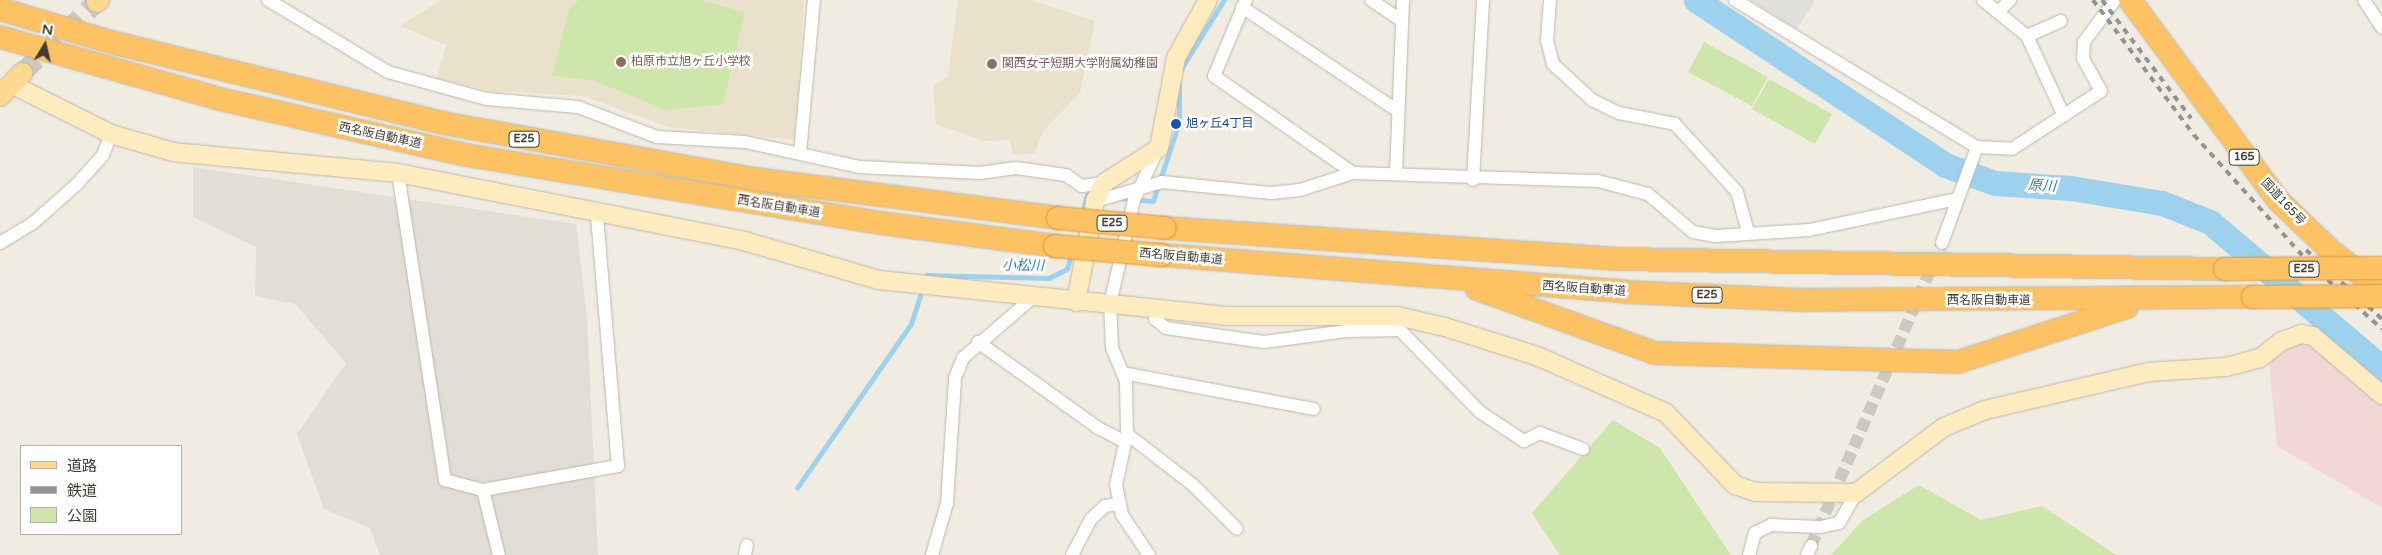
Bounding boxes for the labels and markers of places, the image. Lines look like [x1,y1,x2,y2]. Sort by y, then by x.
place label: 柏原市立旭ヶ丘小学校 [631,55,751,69]
marker: 柏原市立旭ヶ丘小学校 [615,56,627,68]
place label: 関西女子短期大学附属幼稚園 [1002,57,1158,71]
marker: 関西女子短期大学附属幼稚園 [986,58,998,70]
place label: 旭ヶ丘4丁目 [1186,117,1254,131]
marker: 旭ヶ丘4丁目 [1170,118,1182,130]

